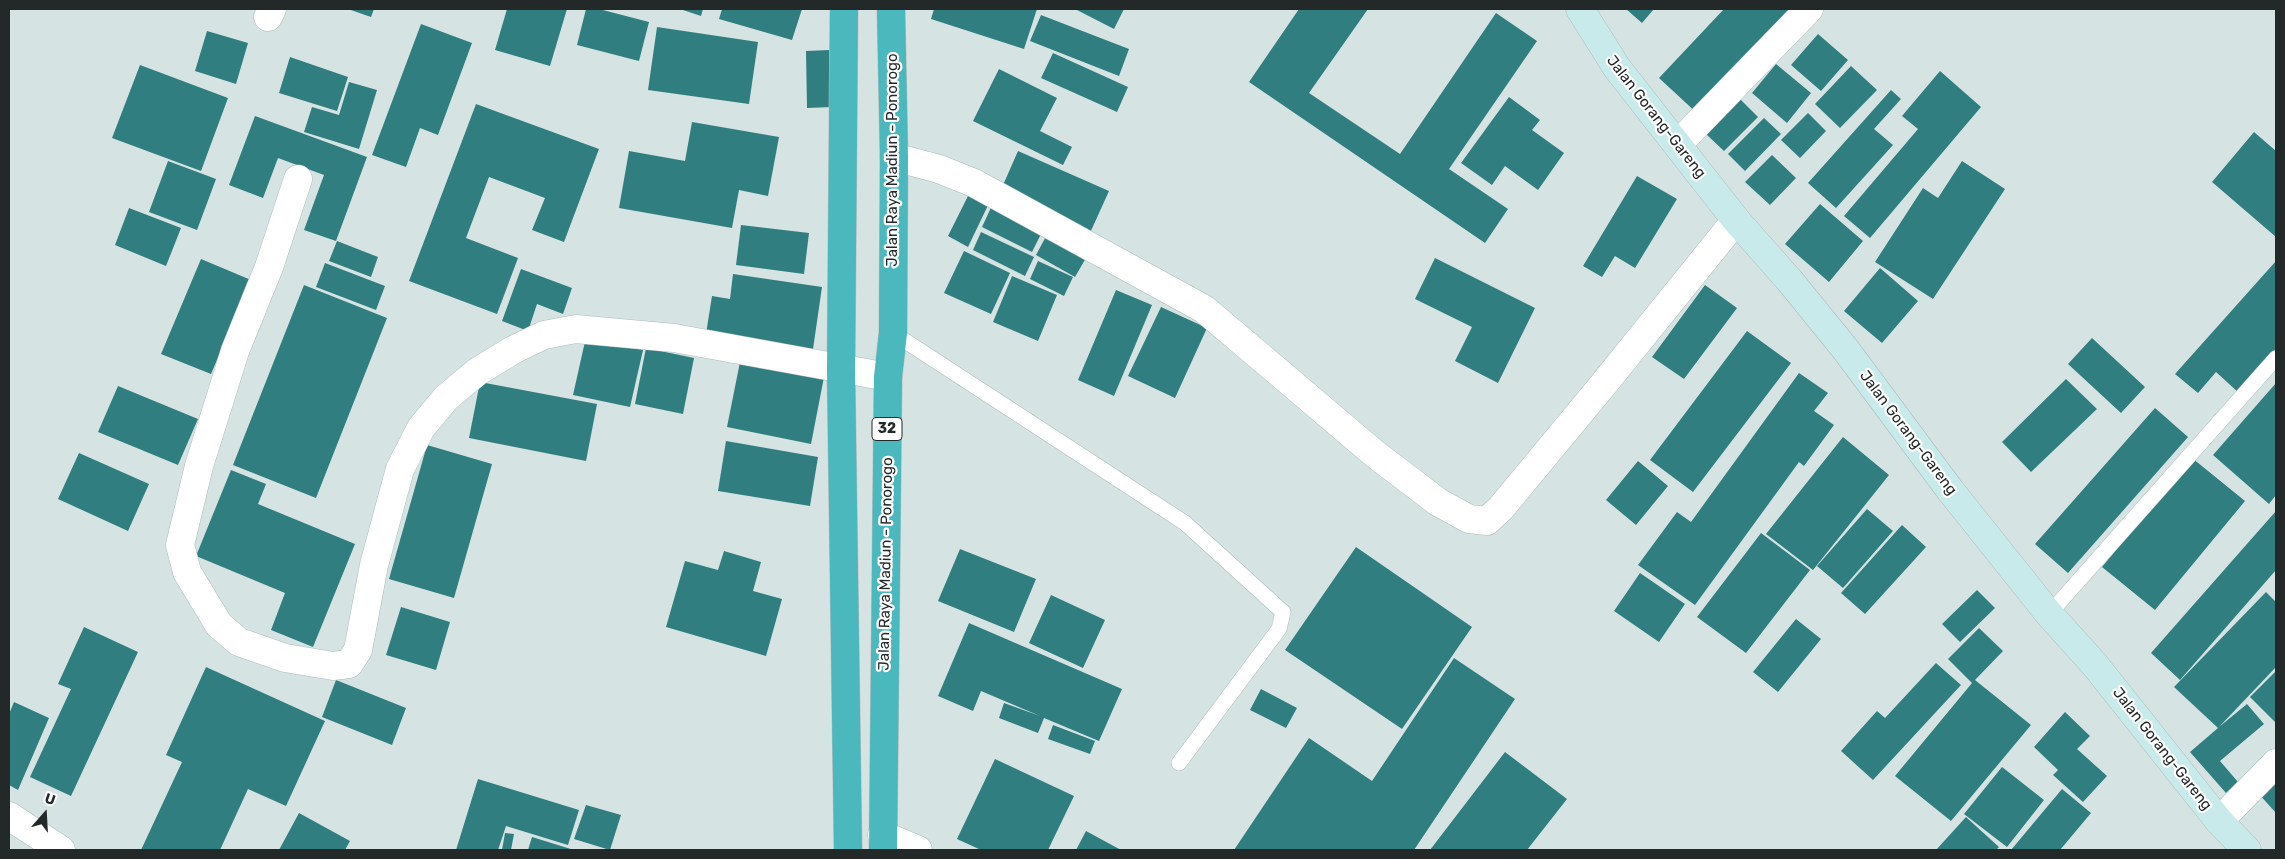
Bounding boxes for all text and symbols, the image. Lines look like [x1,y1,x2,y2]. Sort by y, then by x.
street label: Jalan Gorang-Gareng [1602,52,1710,182]
street label: Jalan Raya Madiun - Ponorogo [884,53,902,267]
street label: Jalan Gorang-Gareng [1855,367,1961,499]
road number: 32 [872,418,902,440]
street label: Jalan Raya Madiun - Ponorogo [875,457,897,671]
street label: Jalan Gorang-Gareng [2108,684,2216,814]
north arrow [20,789,70,839]
text: U [42,790,58,809]

